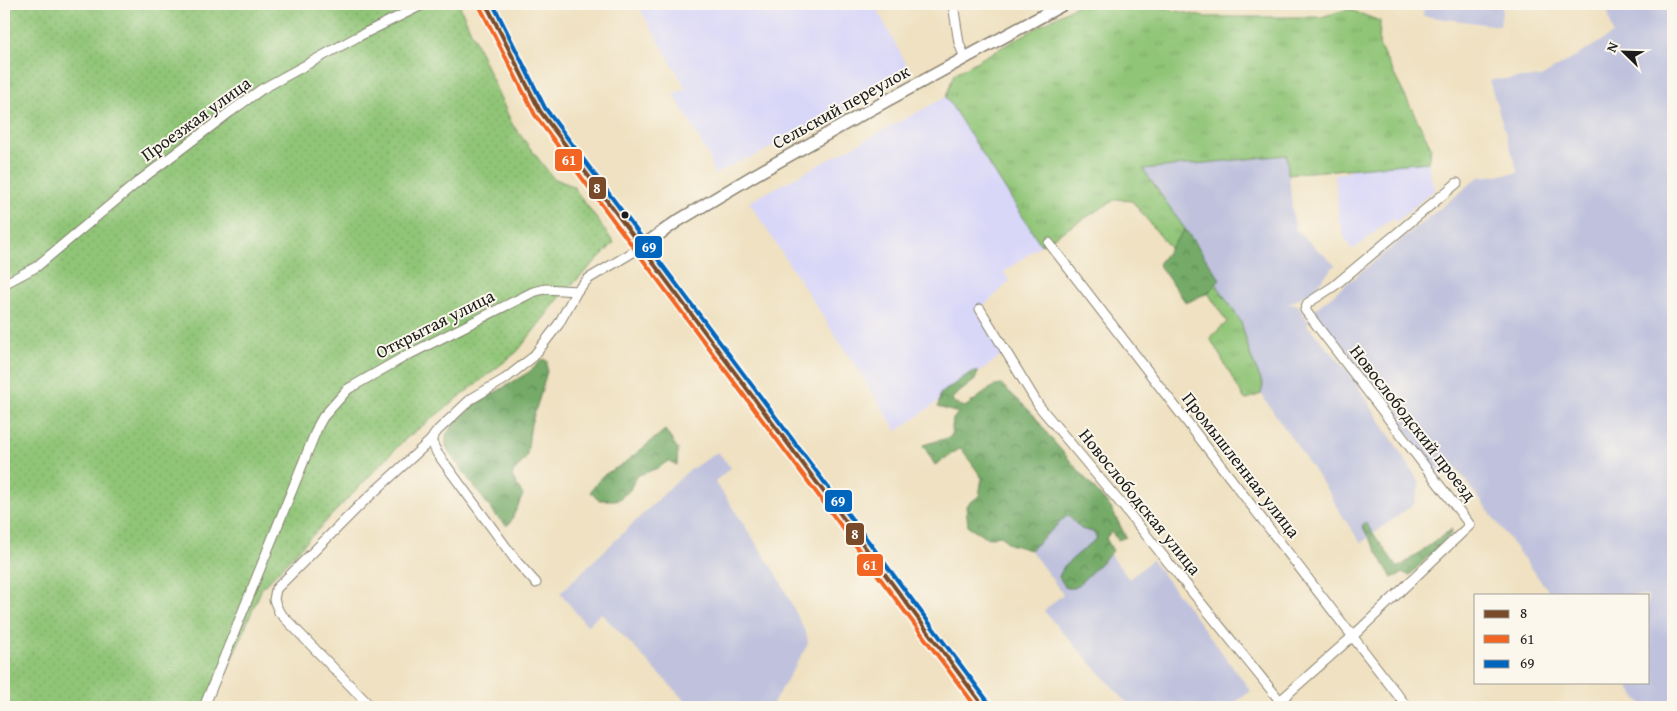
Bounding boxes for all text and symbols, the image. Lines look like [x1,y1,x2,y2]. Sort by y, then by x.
north arrow [1600,28,1650,78]
text: N [1601,38,1623,55]
street label: Сельский переулок [767,57,915,156]
street label: Проезжая улица [135,69,257,168]
line badge: 61 [554,148,583,172]
text: 61 [562,150,576,170]
line badge: 8 [588,176,607,200]
text: 8 [593,178,601,198]
unlabelled marker [620,210,630,220]
line badge: 69 [634,235,663,259]
text: 69 [642,237,656,257]
street label: Открытая улица [371,282,499,365]
street label: Новослободский проезд [1344,339,1483,507]
street label: Промышленная улица [1176,386,1307,544]
street label: Новослободская улица [1073,422,1208,581]
line badge: 69 [824,489,853,513]
text: 69 [831,491,845,511]
line badge: 8 [845,522,865,546]
text: 8 [851,524,859,544]
line badge: 61 [856,553,884,577]
text: 61 [863,555,877,575]
legend [1474,594,1650,684]
text: 8 [1520,602,1527,623]
text: 61 [1520,628,1534,649]
text: 69 [1520,652,1534,673]

